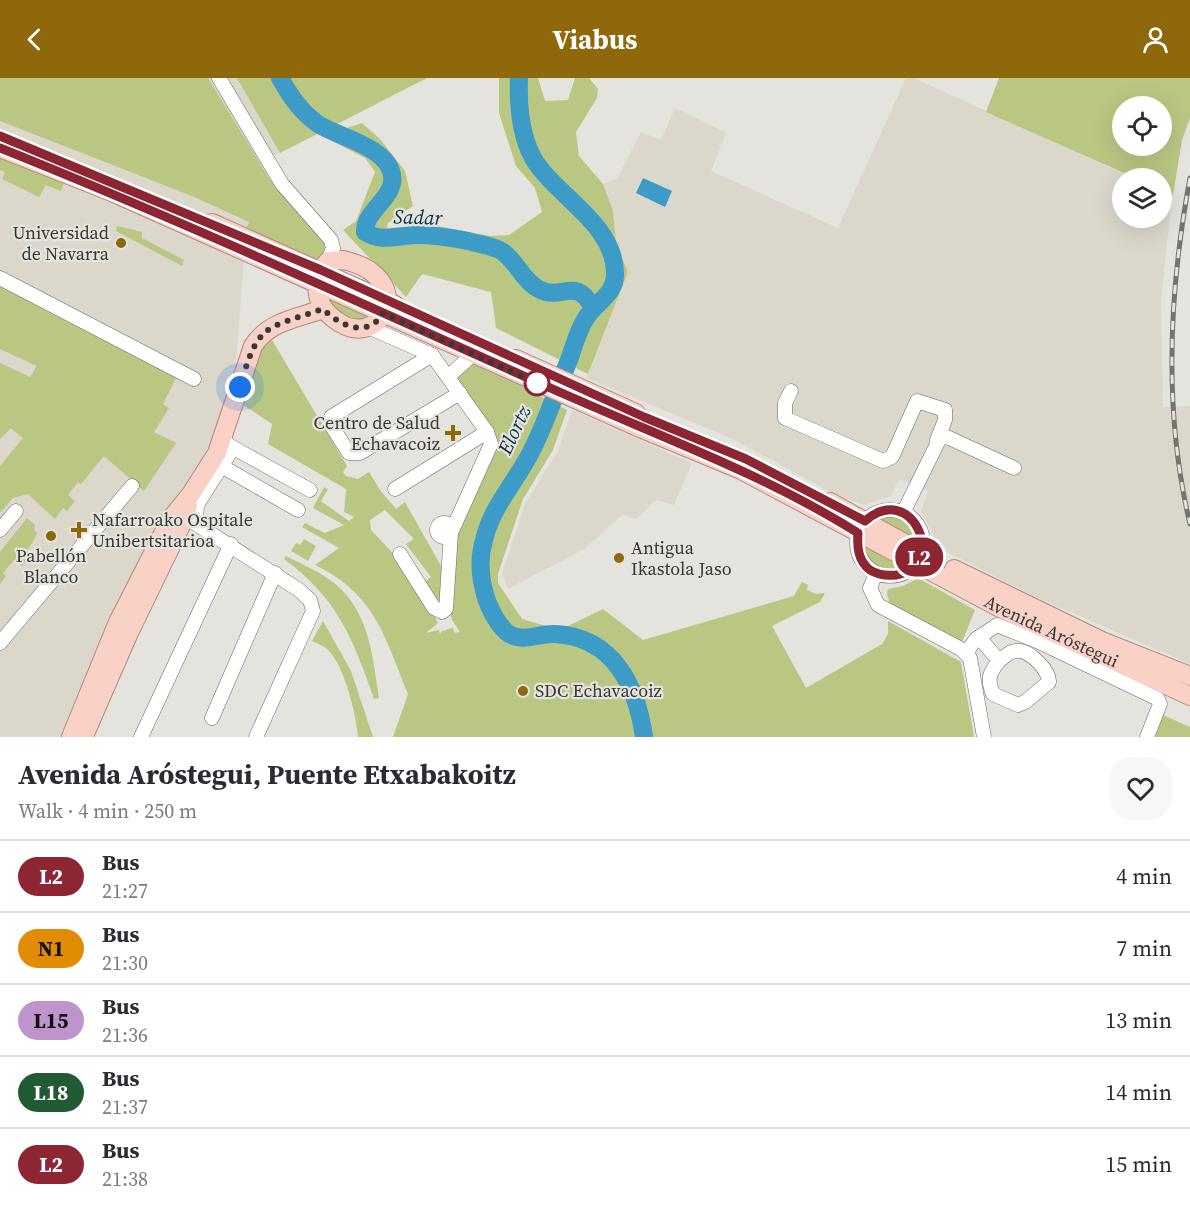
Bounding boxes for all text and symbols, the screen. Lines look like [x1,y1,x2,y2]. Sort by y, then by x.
text: Viabus [553,21,637,58]
icon: back [18,23,51,56]
icon: person [1139,23,1172,56]
map controls [1112,96,1172,228]
button: locate [1112,96,1172,156]
button: layers [1112,168,1172,228]
water label: Sadar [393,202,444,232]
place label: Universidad de Navarra [13,220,110,266]
marker: Universidad de Navarra [114,236,128,250]
unlabelled marker [524,370,550,396]
your location [225,372,255,402]
water label: Elortz [490,400,538,460]
place label: Centro de Salud Echavacoiz [314,410,440,456]
marker: Centro de Salud Echavacoiz [444,424,462,442]
place label: Nafarroako Ospitale Unibertsitarioa [92,507,253,553]
marker: Nafarroako Ospitale Unibertsitarioa [70,521,88,539]
marker: Pabellón Blanco [44,529,58,543]
place label: Antigua Ikastola Jaso [631,535,732,581]
line badge: L2 [892,538,946,576]
place label: Pabellón Blanco [16,543,86,589]
text: L2 [907,543,931,572]
marker: Antigua Ikastola Jaso [612,551,626,565]
street label: Avenida Aróstegui [980,589,1123,673]
place label: SDC Echavacoiz [535,678,662,703]
marker: SDC Echavacoiz [516,684,530,698]
text: Avenida Aróstegui, Puente Etxabakoitz [18,755,516,793]
button: heart [1109,757,1172,820]
text: Walk · 4 min · 250 m [18,797,197,825]
text: Bus [102,847,139,877]
text: 4 min [1116,861,1172,891]
text: L2 [39,862,63,891]
text: 21:27 [102,877,148,905]
text: Bus [102,919,139,949]
text: 7 min [1116,933,1172,963]
text: N1 [38,934,64,963]
text: 21:30 [102,949,148,977]
text: Bus [102,991,139,1021]
text: 13 min [1105,1005,1172,1035]
text: L15 [34,1006,68,1035]
text: 21:36 [102,1021,148,1049]
text: Bus [102,1063,139,1093]
text: 14 min [1105,1077,1172,1107]
text: L18 [34,1078,68,1107]
text: 21:37 [102,1093,148,1121]
text: Bus [102,1135,139,1165]
text: 15 min [1105,1149,1172,1179]
text: L2 [39,1150,63,1179]
text: 21:38 [102,1165,148,1193]

